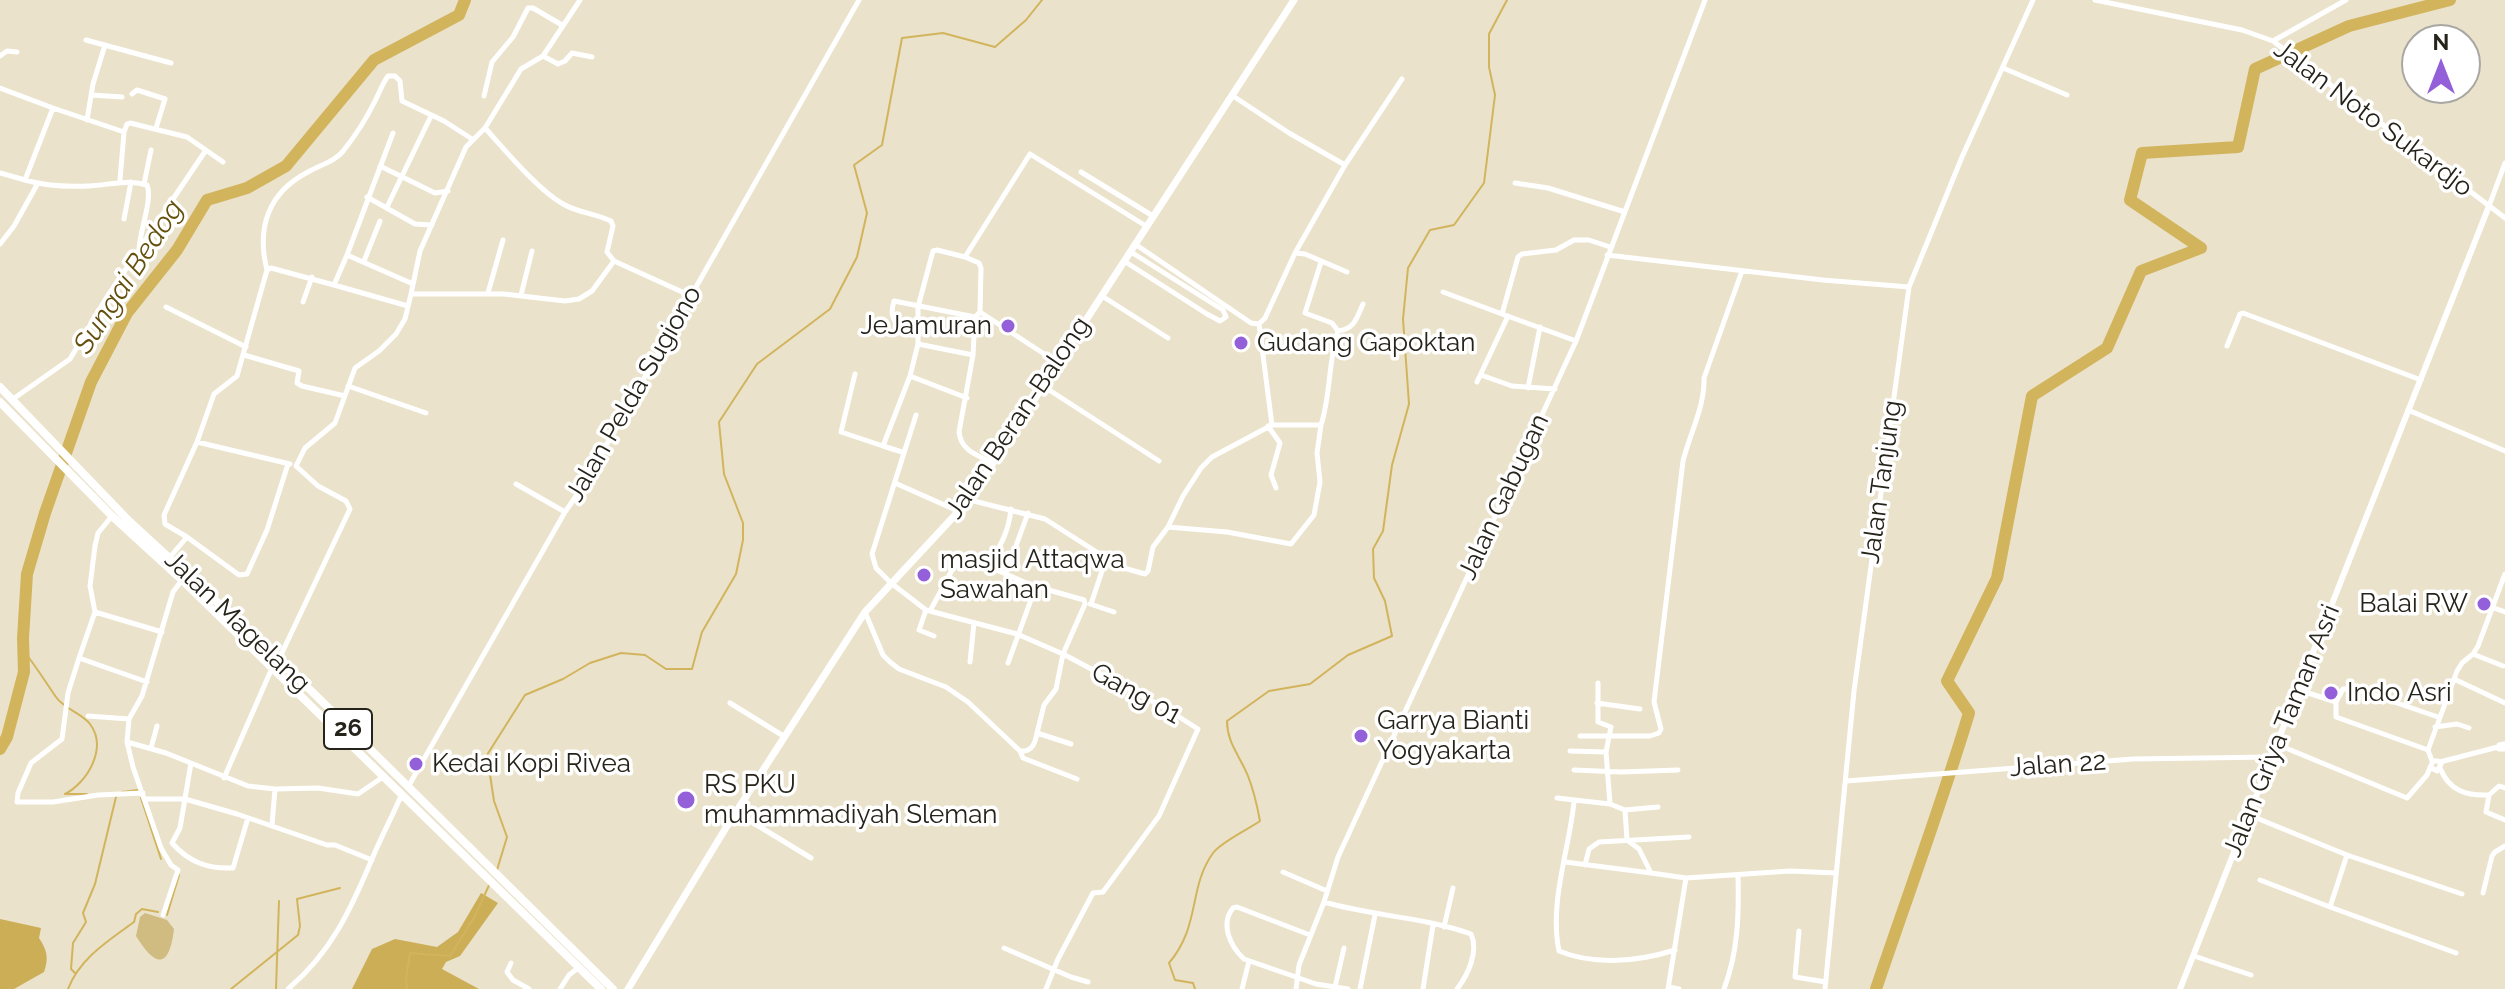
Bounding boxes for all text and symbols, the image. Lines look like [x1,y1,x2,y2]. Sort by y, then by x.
north arrow [2401,24,2481,104]
street label: Jalan Noto Sukardjo [2268,34,2478,204]
water label: Sungai Bedog [67,194,191,360]
street label: Jalan Pelda Sugiono [560,281,708,507]
place label: JeJamuran [861,310,992,342]
street label: Jalan Beran-Balong [939,311,1097,525]
marker: JeJamuran [999,317,1017,335]
place label: Gudang Gapoktan [1257,327,1475,359]
marker: Gudang Gapoktan [1232,334,1250,352]
street label: Jalan Tanjung [1855,398,1909,566]
street label: Jalan Gabugan [1452,409,1556,585]
place label: masjid Attaqwa Sawahan [940,544,1125,606]
street label: Jalan Magelang [158,545,316,699]
marker: masjid Attaqwa Sawahan [915,566,933,584]
place label: Balai RW [2359,588,2468,620]
marker: Balai RW [2475,595,2493,613]
street label: Jalan Griya Taman Asri [2217,600,2347,862]
street label: Gang 01 [1086,657,1186,731]
place label: Indo Asri [2347,677,2452,709]
marker: Indo Asri [2322,684,2340,702]
place label: Garrya Bianti Yogyakarta [1377,705,1529,766]
road number: 26 [324,709,372,749]
marker: Garrya Bianti Yogyakarta [1352,727,1370,745]
street label: Jalan 22 [2009,746,2107,784]
place label: Kedai Kopi Rivea [432,748,631,780]
marker: Kedai Kopi Rivea [407,755,425,773]
place label: RS PKU muhammadiyah Sleman [704,769,997,830]
marker: RS PKU muhammadiyah Sleman [675,789,697,811]

